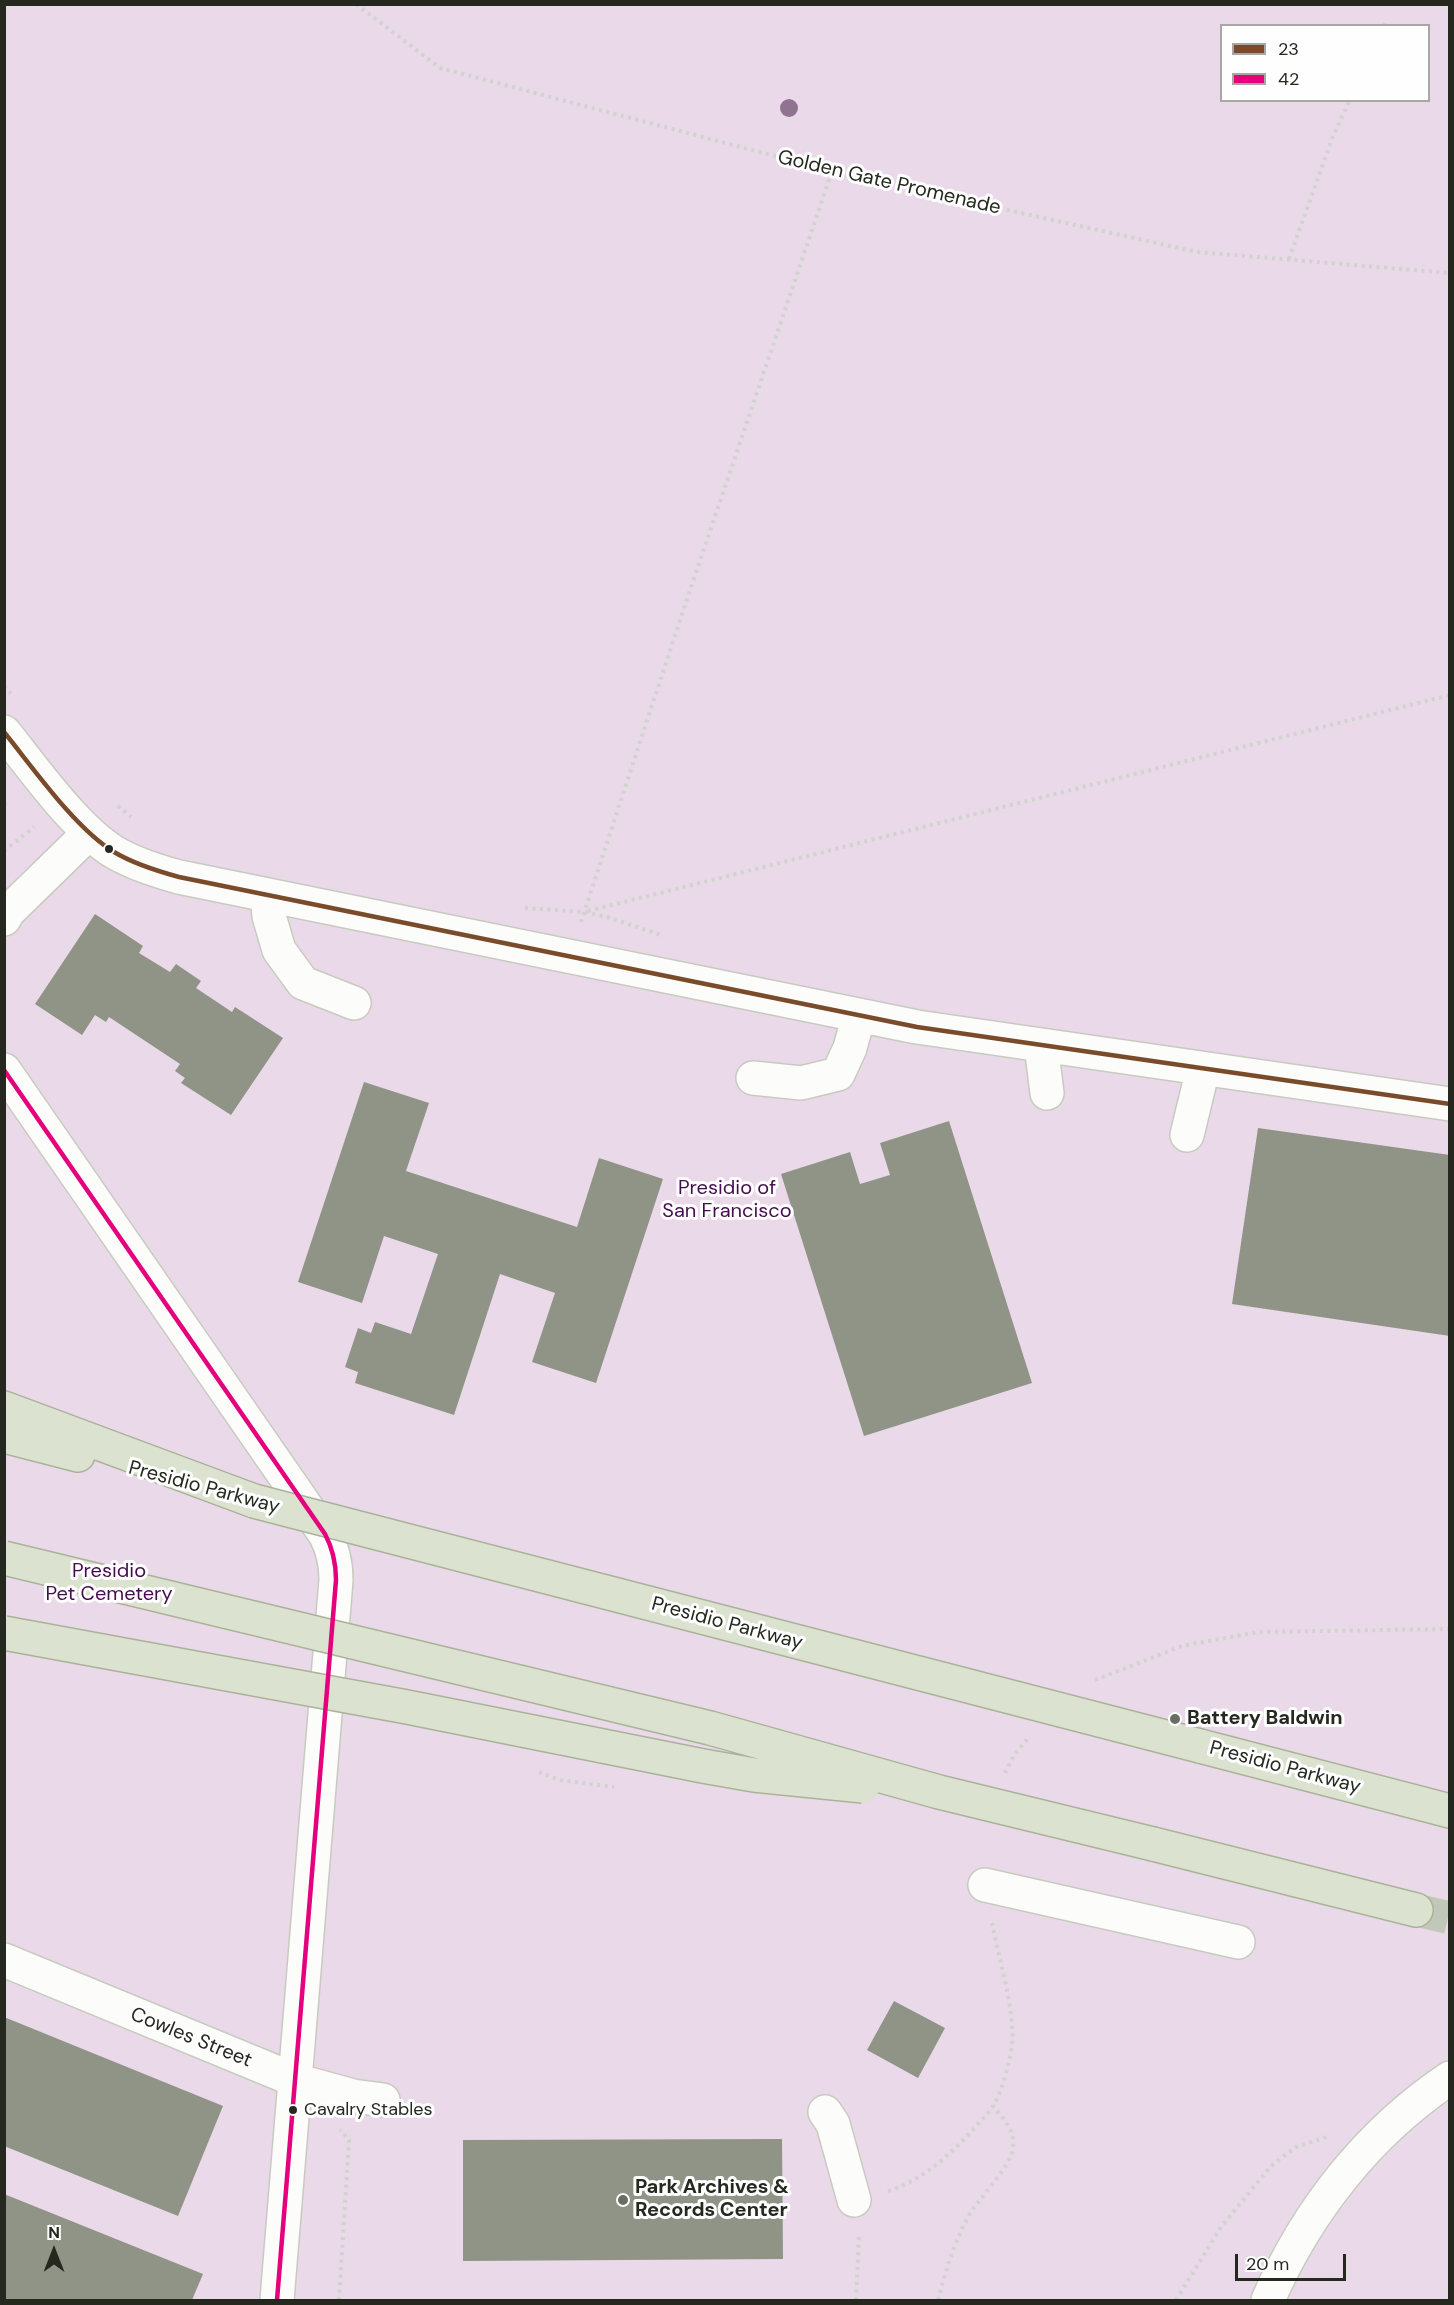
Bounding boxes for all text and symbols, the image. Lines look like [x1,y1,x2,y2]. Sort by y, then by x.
legend [1220,24,1430,102]
text: 23 [1278,37,1299,61]
text: 42 [1278,67,1299,91]
street label: Golden Gate Promenade [775,146,1003,220]
unlabelled marker [103,843,115,855]
park label: Presidio of San Francisco [662,1177,792,1224]
street label: Presidio Parkway [126,1456,282,1520]
park label: Presidio Pet Cemetery [45,1560,173,1607]
street label: Presidio Parkway [649,1592,805,1656]
place label: Battery Baldwin [1187,1707,1343,1731]
marker: Battery Baldwin [1168,1712,1182,1726]
street label: Presidio Parkway [1207,1736,1363,1800]
street label: Cowles Street [127,2003,255,2073]
place label: Cavalry Stables [304,2099,432,2121]
marker: Cavalry Stables [287,2104,299,2116]
place label: Park Archives & Records Center [635,2176,789,2223]
marker: Park Archives & Records Center [616,2193,630,2207]
north arrow [24,2221,84,2281]
text: N [48,2222,60,2243]
scale bar [1238,2242,1349,2280]
text: 20 m [1246,2252,1289,2276]

